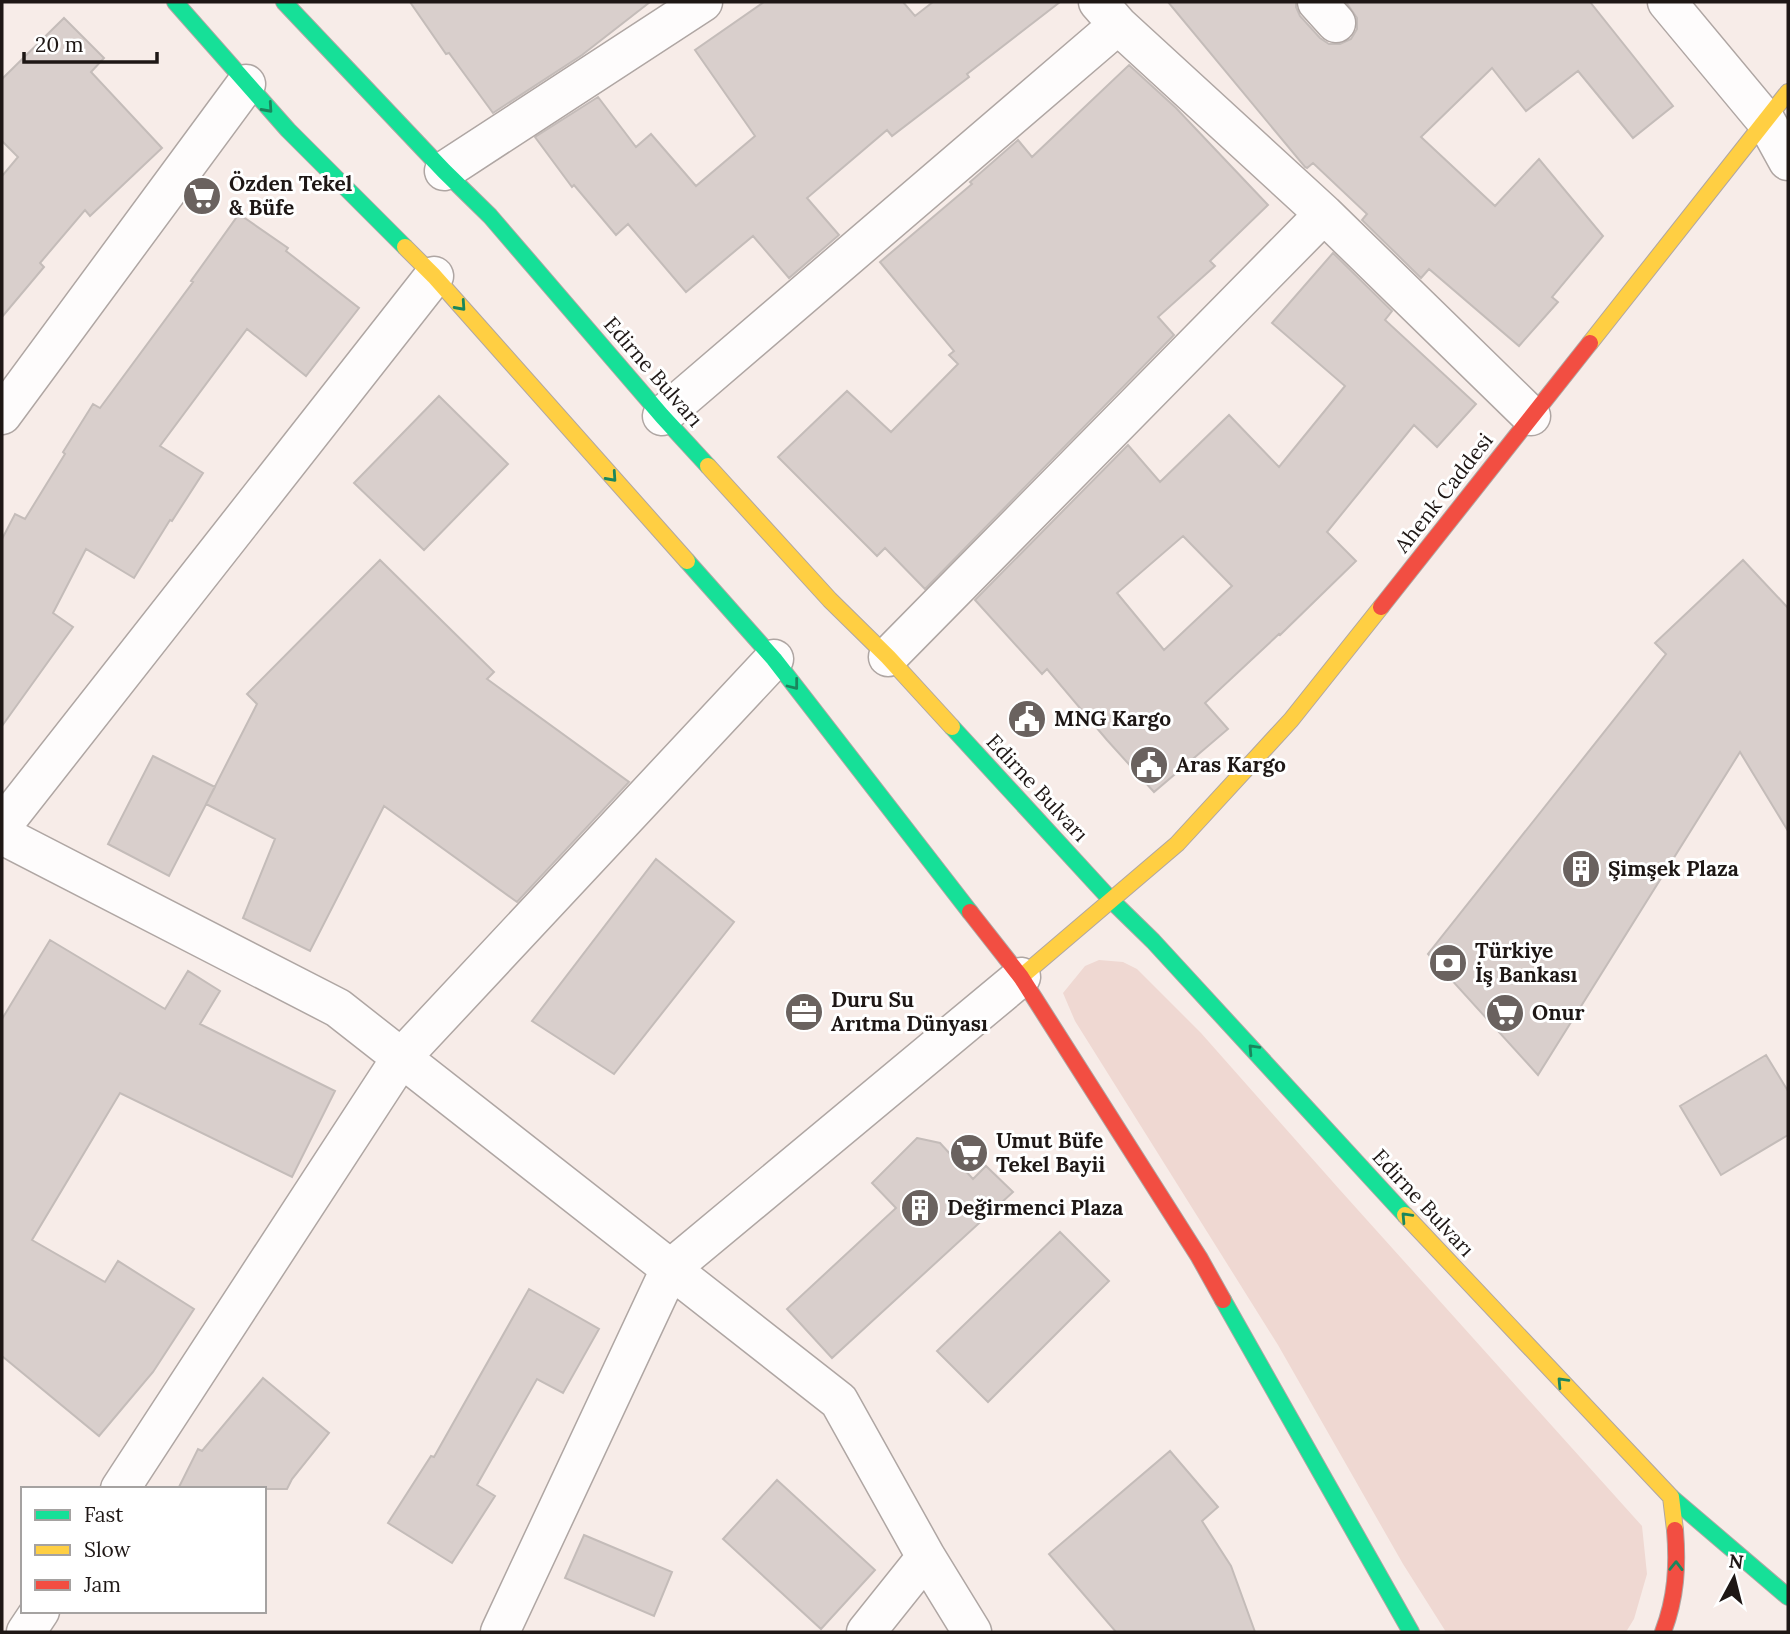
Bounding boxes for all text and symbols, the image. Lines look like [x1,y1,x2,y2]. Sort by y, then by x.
scale bar [24,21,158,65]
text: 20 m [35,31,84,58]
one-way arrow [260,100,273,113]
place label: Özden Tekel & Büfe [229,170,353,221]
supermarket icon: Özden Tekel & Büfe [181,175,223,217]
one-way arrow [453,298,465,311]
street label: Edirne Bulvarı [598,311,709,433]
street label: Ahenk Caddesi [1388,427,1499,559]
one-way arrow [604,468,616,481]
one-way arrow [786,677,799,689]
public building icon: MNG Kargo [1006,698,1048,740]
place label: MNG Kargo [1054,705,1171,732]
street label: Edirne Bulvarı [981,728,1094,847]
public building icon: Aras Kargo [1128,744,1170,786]
place label: Aras Kargo [1176,751,1286,778]
building icon: Şimşek Plaza [1560,848,1602,890]
place label: Şimşek Plaza [1608,855,1739,882]
place label: Türkiye İş Bankası [1475,937,1577,988]
bank icon: Türkiye İş Bankası [1427,942,1469,984]
place label: Duru Su Arıtma Dünyası [831,986,988,1037]
office icon: Duru Su Arıtma Dünyası [783,991,825,1033]
supermarket icon: Onur [1484,992,1526,1034]
place label: Onur [1532,999,1585,1026]
one-way arrow [1248,1044,1261,1057]
place label: Umut Büfe Tekel Bayii [996,1127,1105,1178]
supermarket icon: Umut Büfe Tekel Bayii [948,1132,990,1174]
street label: Edirne Bulvarı [1367,1143,1480,1262]
building icon: Değirmenci Plaza [899,1187,941,1229]
place label: Değirmenci Plaza [947,1194,1123,1221]
one-way arrow [1402,1212,1415,1225]
one-way arrow [1558,1377,1571,1390]
legend [21,1487,266,1613]
text: Fast [84,1501,124,1528]
text: Slow [84,1536,131,1563]
north arrow [1699,1543,1769,1613]
text: N [1727,1548,1745,1574]
one-way arrow [1669,1560,1684,1571]
text: Jam [83,1571,121,1598]

